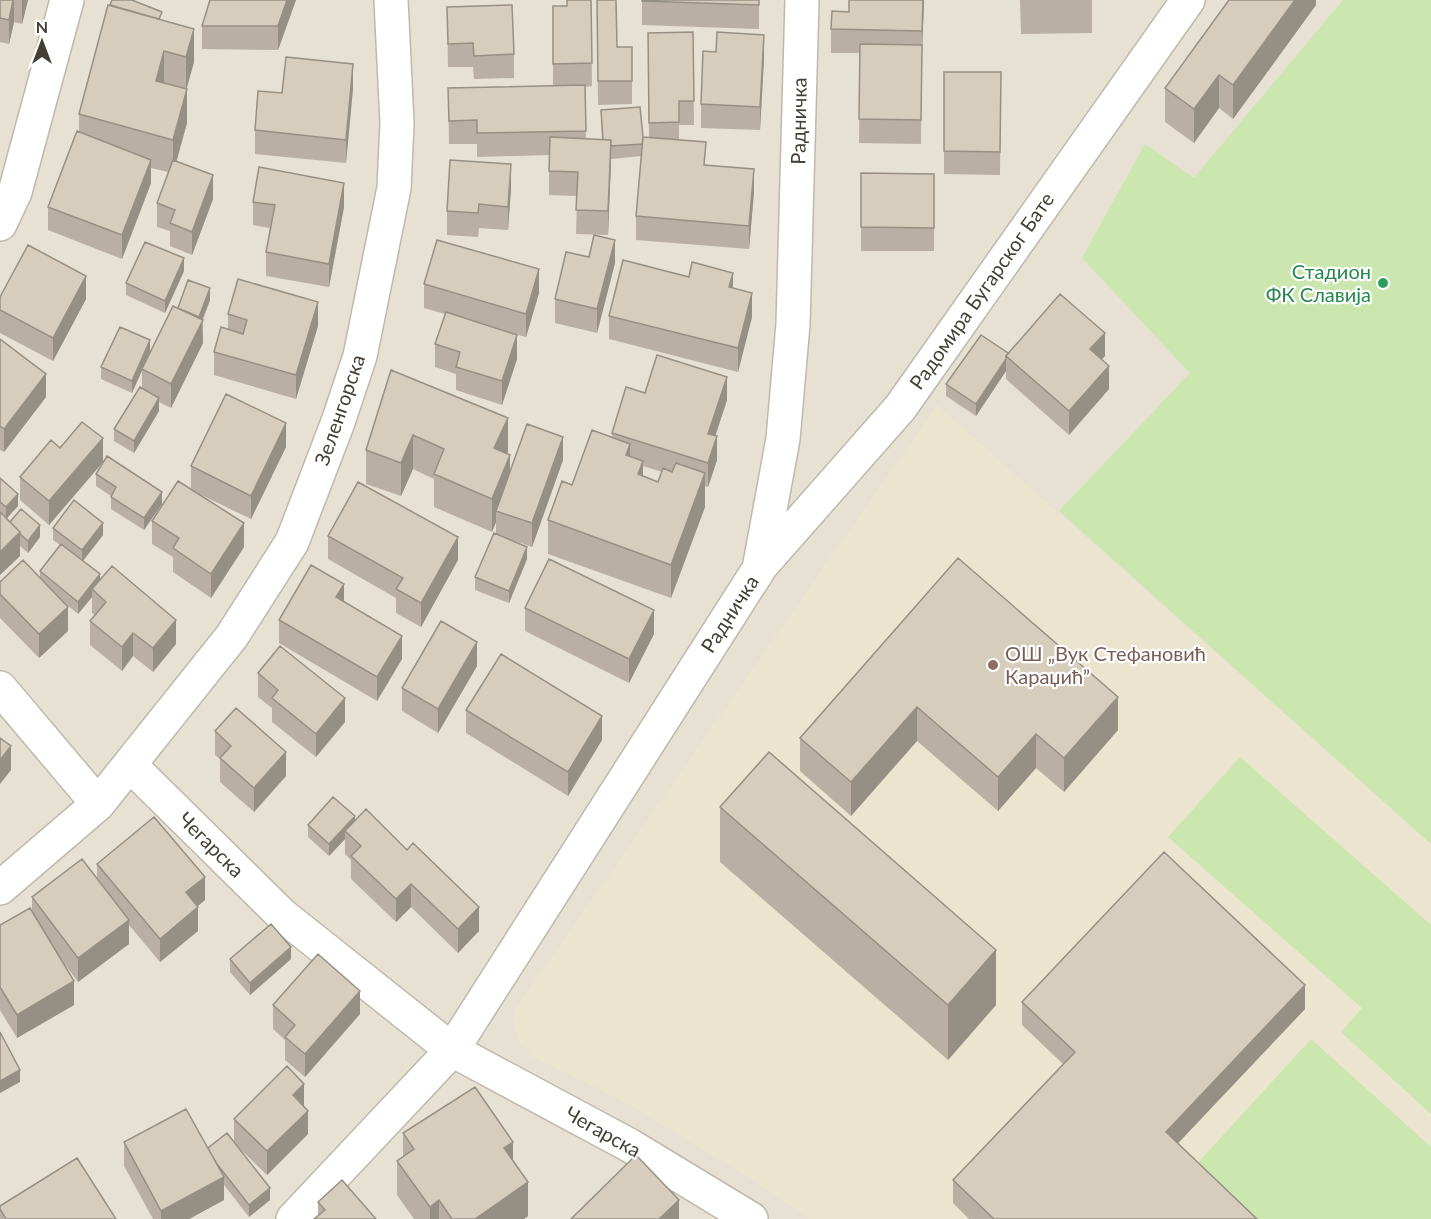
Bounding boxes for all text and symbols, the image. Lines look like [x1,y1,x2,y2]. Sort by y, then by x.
north arrow [12,12,72,72]
text: N [36,17,48,36]
street label: Радничка [785,77,811,165]
street label: Радомира Бугарског Бате [904,187,1058,394]
place label: Стадион ФК Славија [1266,259,1371,306]
marker: Стадион ФК Славија [1376,276,1390,290]
street label: Зеленгорска [309,351,369,468]
street label: Радничка [695,570,763,657]
place label: ОШ „Вук Стефановић Караџић” [1005,641,1206,688]
marker: ОШ „Вук Стефановић Караџић” [986,658,1000,672]
street label: Чегарска [174,807,249,882]
street label: Чегарска [562,1101,645,1162]

